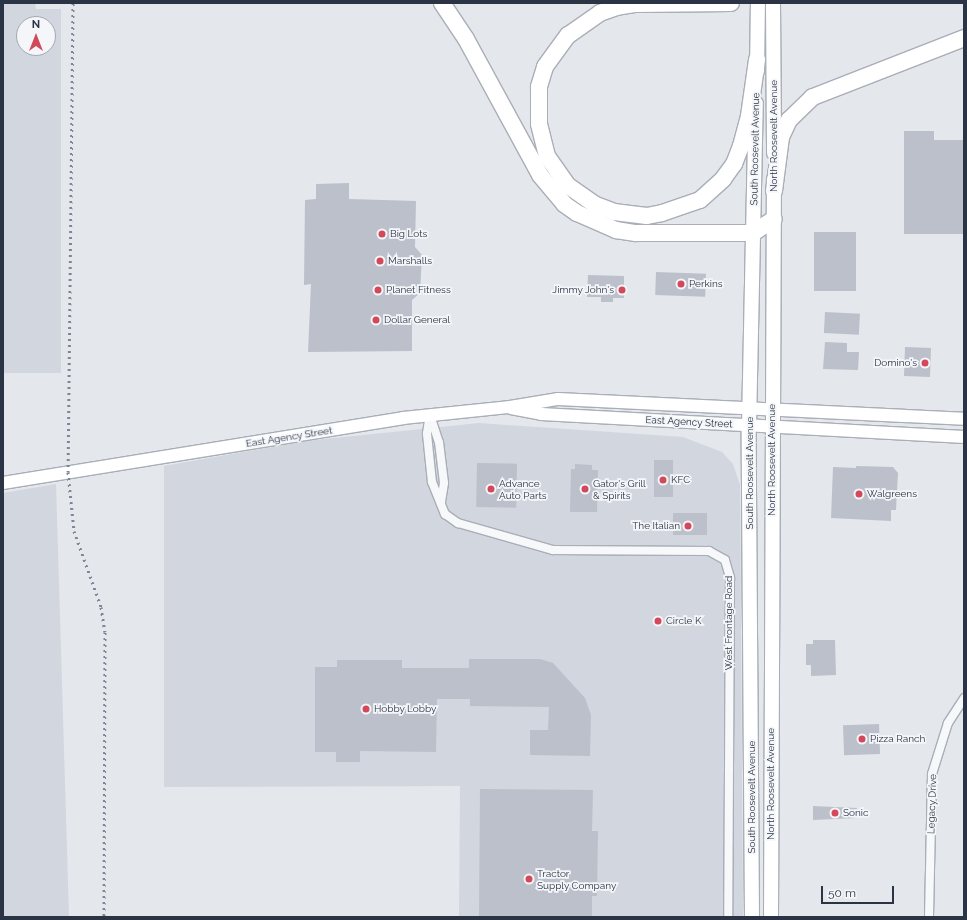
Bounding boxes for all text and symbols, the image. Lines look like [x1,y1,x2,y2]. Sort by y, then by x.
north arrow [16,16,56,56]
text: N [32,18,40,31]
street label: North Roosevelt Avenue [768,80,780,192]
street label: South Roosevelt Avenue [748,92,762,206]
place label: Big Lots [390,228,427,240]
marker: Big Lots [377,229,387,239]
place label: Marshalls [388,255,432,267]
marker: Marshalls [375,256,385,266]
place label: Perkins [689,278,723,290]
marker: Perkins [676,279,686,289]
place label: Planet Fitness [386,284,451,296]
place label: Jimmy John's [552,284,614,296]
marker: Planet Fitness [373,285,383,295]
marker: Jimmy John's [617,285,627,295]
place label: Dollar General [384,314,450,326]
marker: Dollar General [371,315,381,325]
place label: Domino's [874,357,917,369]
marker: Domino's [920,358,930,368]
street label: North Roosevelt Avenue [766,404,778,516]
street label: East Agency Street [645,414,733,430]
street label: South Roosevelt Avenue [744,416,756,530]
street label: East Agency Street [245,424,333,450]
place label: KFC [671,474,690,486]
marker: KFC [658,475,668,485]
place label: Advance Auto Parts [499,477,547,500]
place label: Gator's Grill & Spirits [593,477,646,500]
marker: Advance Auto Parts [486,484,496,494]
marker: Gator's Grill & Spirits [580,484,590,494]
place label: Walgreens [867,488,917,500]
marker: Walgreens [854,489,864,499]
place label: The Italian [632,520,680,532]
marker: The Italian [683,521,693,531]
street label: West Frontage Road [723,576,735,670]
place label: Circle K [666,615,701,627]
marker: Circle K [653,616,663,626]
place label: Hobby Lobby [374,703,437,715]
marker: Hobby Lobby [361,704,371,714]
street label: North Roosevelt Avenue [765,728,777,840]
place label: Pizza Ranch [870,733,925,745]
marker: Pizza Ranch [857,734,867,744]
street label: South Roosevelt Avenue [746,740,758,854]
street label: Legacy Drive [925,774,939,834]
place label: Sonic [843,807,869,819]
marker: Sonic [830,808,840,818]
place label: Tractor Supply Company [537,867,617,890]
marker: Tractor Supply Company [524,874,534,884]
scale bar [823,878,896,904]
text: 50 m [828,886,856,900]

